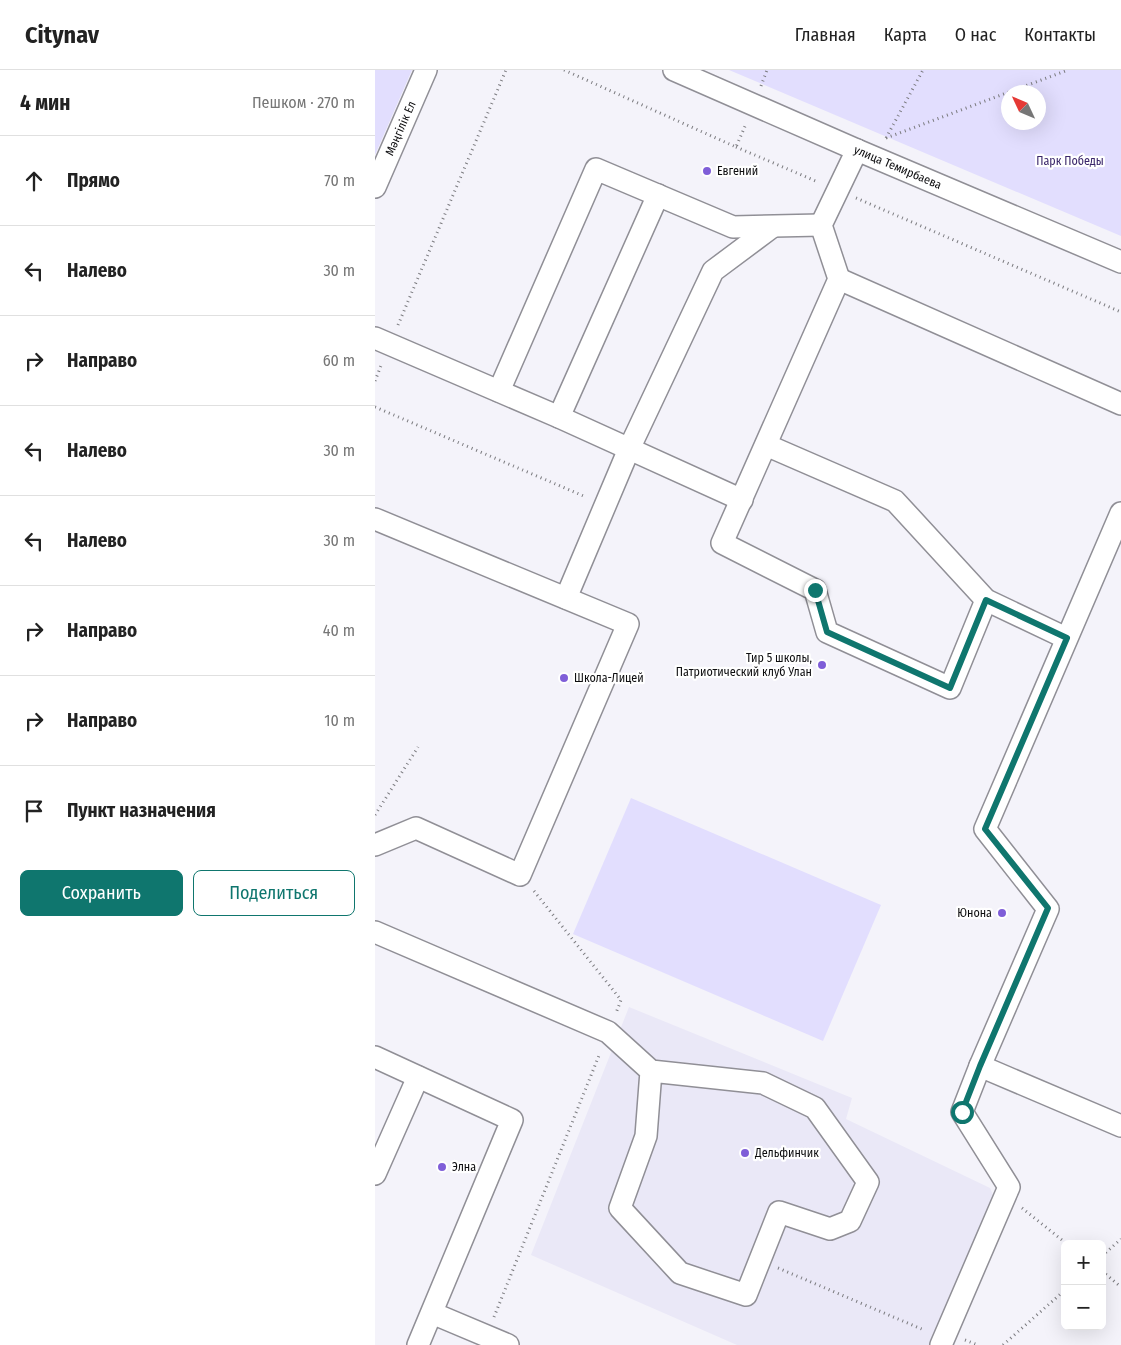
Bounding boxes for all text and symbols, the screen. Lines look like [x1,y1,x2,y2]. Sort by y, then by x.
text: Citynav [25,21,99,49]
text: Главная [795,24,856,46]
text: Карта [884,24,927,46]
text: О нас [955,24,996,46]
text: Контакты [1024,24,1096,46]
north arrow [1001,85,1046,130]
text: 4 мин [20,90,70,116]
text: Пешком · 270 m [252,93,355,112]
street label: Мәңгілік Ел [383,99,419,158]
street label: улица Темирбаева [852,143,944,192]
park label: Парк Победы [1036,154,1104,168]
place label: Евгений [717,164,758,178]
marker: Евгений [701,165,713,177]
icon: ahead [20,167,48,195]
text: Прямо [67,169,120,192]
text: 70 m [324,171,355,190]
icon: left [20,257,48,285]
text: Налево [67,259,127,282]
text: 30 m [323,261,355,280]
icon: right [20,347,48,375]
text: Направо [67,349,137,372]
text: 60 m [323,351,355,370]
icon: left [20,437,48,465]
text: Налево [67,439,127,462]
text: 30 m [323,441,355,460]
icon: left [20,527,48,555]
text: Налево [67,529,127,552]
text: 30 m [323,531,355,550]
route end [804,579,827,602]
icon: right [20,617,48,645]
text: Направо [67,619,137,642]
text: 40 m [323,621,355,640]
place label: Тир 5 школы, Патриотический клуб Улан [676,651,812,679]
marker: Тир 5 школы, Патриотический клуб Улан [816,659,828,671]
place label: Школа-Лицей [574,671,644,685]
marker: Школа-Лицей [558,672,570,684]
icon: right [20,707,48,735]
text: Направо [67,709,137,732]
text: 10 m [324,711,355,730]
icon: arrive [20,797,48,825]
text: Пункт назначения [67,799,216,822]
button: Сохранить [20,870,183,916]
button: Поделиться [193,870,355,916]
place label: Юнона [957,906,992,920]
marker: Юнона [996,907,1008,919]
route start [951,1101,974,1124]
place label: Дельфинчик [754,1146,819,1160]
marker: Дельфинчик [739,1147,751,1159]
place label: Элна [452,1160,476,1174]
marker: Элна [436,1161,448,1173]
map controls [1061,1240,1106,1330]
button: + [1061,1240,1106,1285]
button: − [1061,1285,1106,1330]

